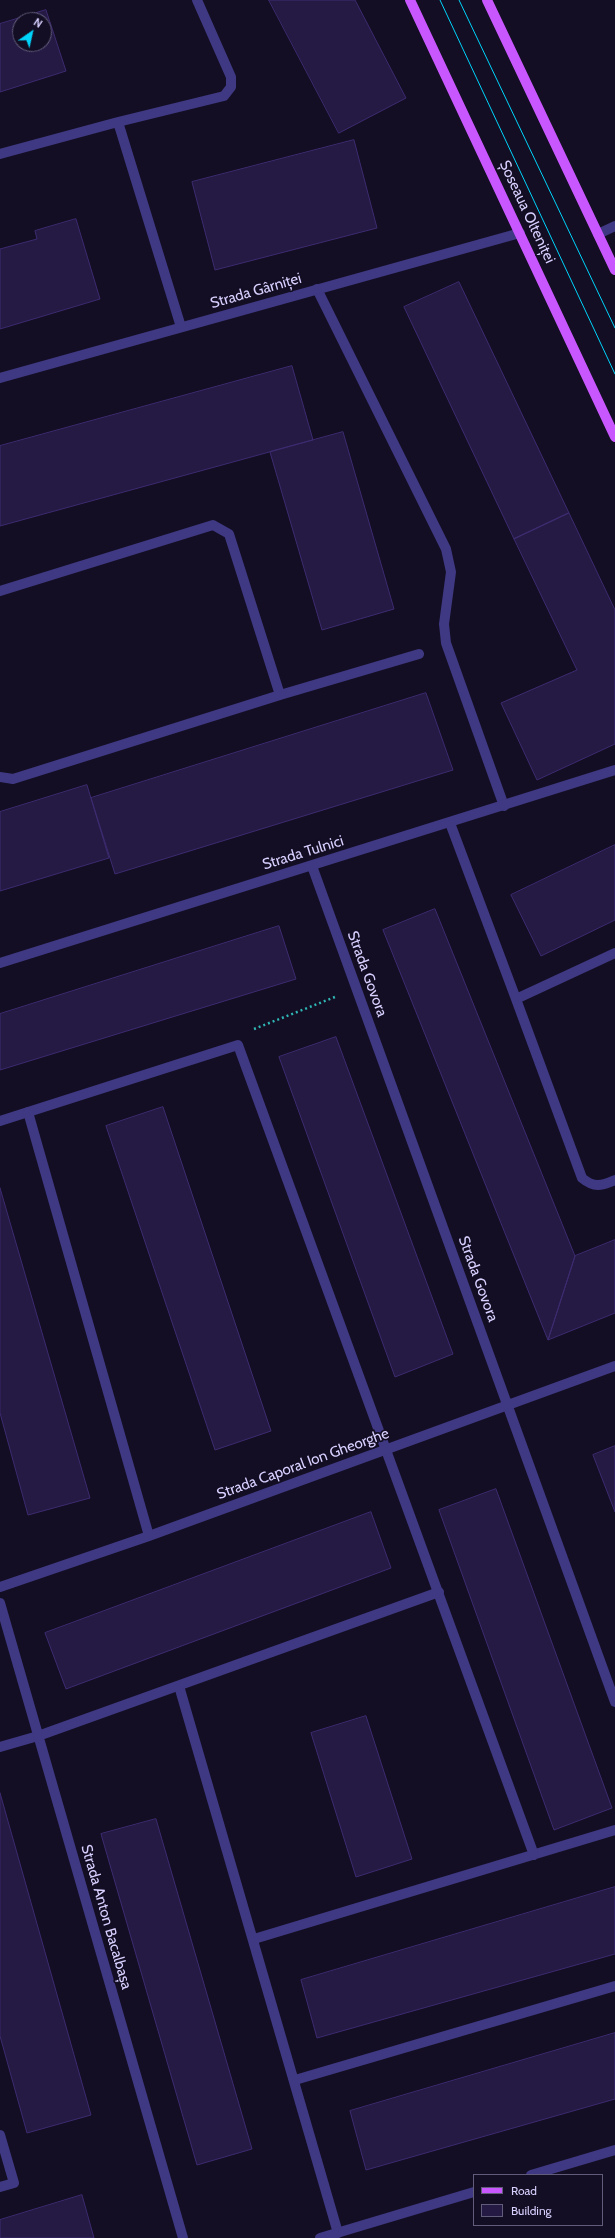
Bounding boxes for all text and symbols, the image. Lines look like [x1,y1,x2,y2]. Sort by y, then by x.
north arrow [12,12,52,52]
text: N [31,15,45,31]
street label: Șoseaua Olteniței [495,158,559,266]
street label: Strada Gârniței [208,269,304,313]
street label: Strada Tulnici [260,832,346,874]
street label: Strada Govora [343,929,391,1019]
street label: Strada Govora [454,1234,502,1324]
street label: Strada Caporal Ion Gheorghe [215,1424,391,1504]
street label: Strada Anton Bacalbașa [77,1843,135,1991]
legend [473,2174,603,2226]
text: Road [511,2183,537,2198]
text: Building [511,2203,552,2218]

